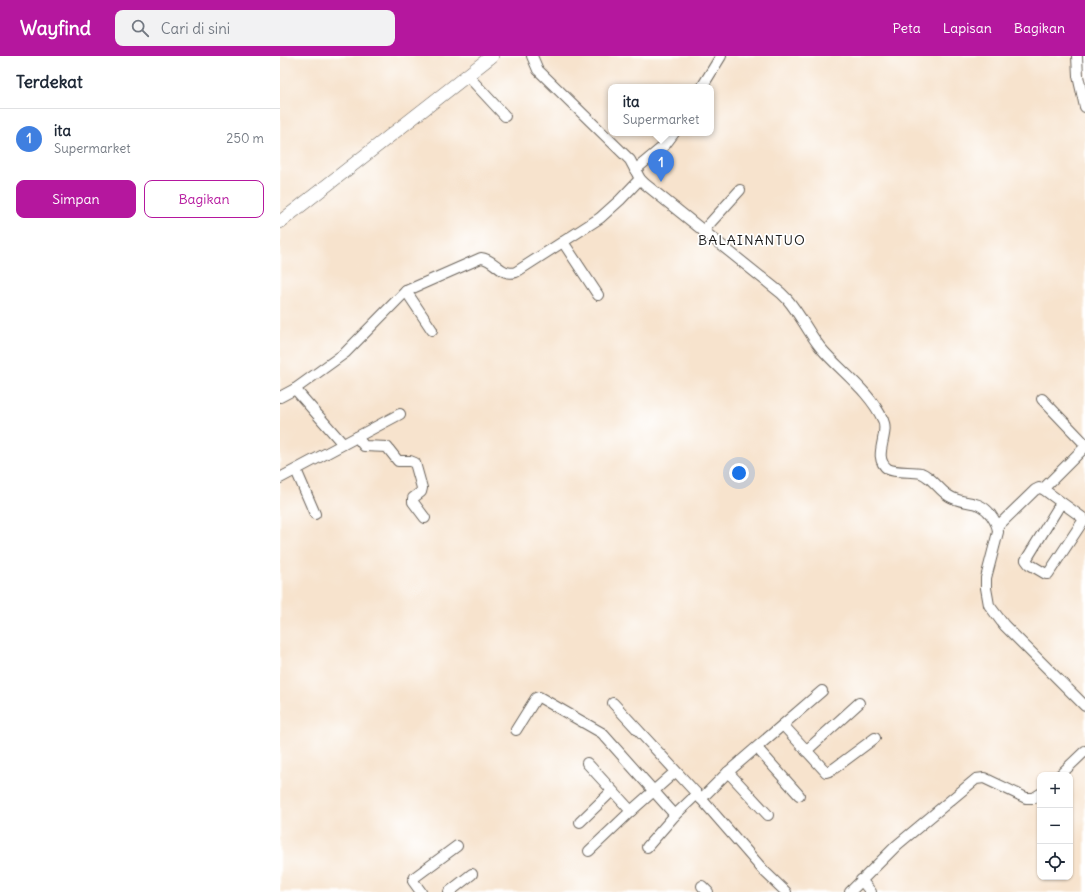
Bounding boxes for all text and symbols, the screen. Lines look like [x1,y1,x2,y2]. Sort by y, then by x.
search box [115,10,395,46]
text: Wayfind [20,16,91,40]
icon: search [129,17,151,39]
text: Cari di sini [161,19,230,38]
text: Peta [893,19,921,37]
text: Lapisan [943,19,992,37]
text: Bagikan [1014,19,1065,37]
text: Terdekat [16,71,83,93]
popup [608,84,714,136]
text: ita [623,92,640,111]
text: Supermarket [623,111,699,128]
text: ita [54,121,71,140]
text: 1 [26,130,32,147]
text: 250 m [226,130,264,147]
text: Supermarket [54,140,131,157]
pin: 1 [648,149,674,182]
button: Simpan [16,180,136,218]
button: Bagikan [144,180,264,218]
district label: BALAINANTUO [698,231,806,249]
your location [729,463,749,483]
map controls [1037,772,1073,880]
button: + [1037,772,1073,808]
button: − [1037,808,1073,844]
button: locate [1037,844,1073,880]

